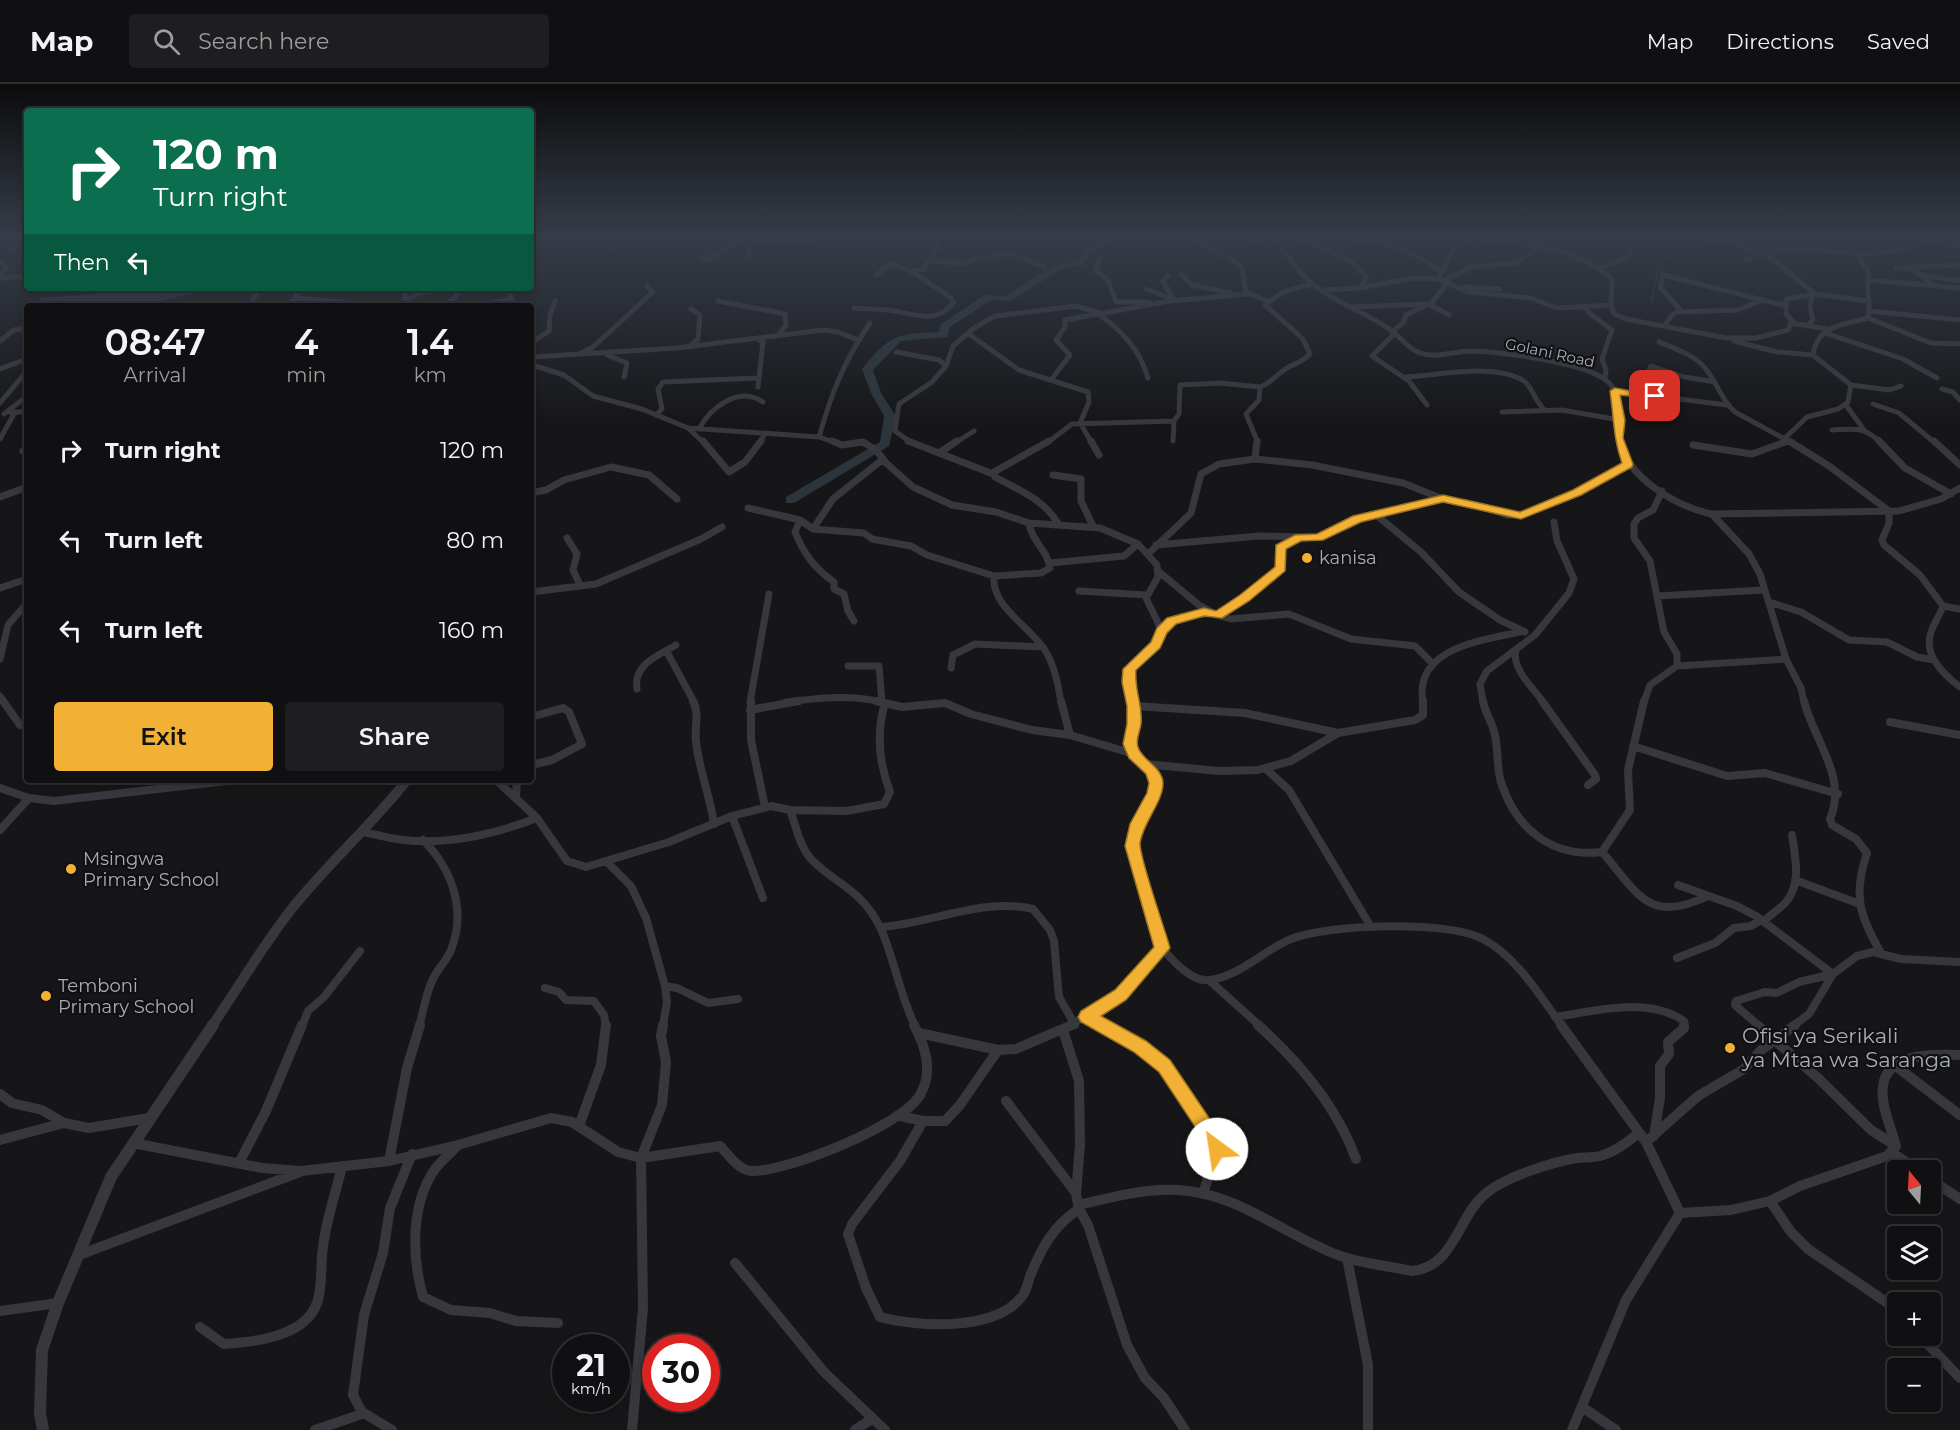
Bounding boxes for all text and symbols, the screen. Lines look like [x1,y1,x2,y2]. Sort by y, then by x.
search box [129,14,549,68]
text: Map [30,24,93,58]
icon: search [150,25,183,58]
text: Search here [198,28,329,55]
text: Map [1647,29,1693,54]
text: Directions [1726,29,1834,54]
text: Saved [1867,29,1930,54]
text: 120 m [153,128,279,180]
icon: right [54,132,132,210]
text: Turn right [153,180,288,213]
icon: left [122,246,155,279]
text: Then [54,249,110,276]
text: 08:47 [104,320,206,364]
text: 4 [294,320,318,364]
text: 1.4 [407,320,454,364]
street label: Golani Road [1504,334,1597,371]
text: Arrival [124,363,187,387]
text: min [286,363,326,387]
text: km [414,363,447,387]
pin [1629,370,1680,421]
icon: arrive [1638,379,1671,412]
icon: right [54,434,87,467]
text: Turn right [105,437,220,464]
text: 120 m [440,437,504,464]
icon: left [54,524,87,557]
text: Turn left [105,527,203,554]
text: 80 m [446,527,504,554]
place label: kanisa [1319,547,1377,569]
marker: kanisa [1300,551,1314,565]
icon: left [54,614,87,647]
text: Turn left [105,617,203,644]
text: 160 m [439,617,504,644]
button: Exit [54,702,273,771]
button: Share [285,702,504,771]
place label: Msingwa Primary School [83,848,219,891]
marker: Msingwa Primary School [64,862,78,876]
place label: Temboni Primary School [58,975,194,1018]
marker: Temboni Primary School [39,989,53,1003]
place label: Ofisi ya Serikali ya Mtaa wa Saranga [1741,1023,1951,1072]
marker: Ofisi ya Serikali ya Mtaa wa Saranga [1723,1041,1737,1055]
position arrow [1185,1117,1249,1181]
north arrow [1887,1160,1941,1214]
map controls [1887,1160,1941,1412]
button: layers [1887,1226,1941,1280]
button: + [1887,1292,1941,1346]
speed limit sign: 30 [642,1334,720,1412]
text: 21 [576,1347,606,1384]
button: − [1887,1358,1941,1412]
text: km/h [571,1379,611,1398]

